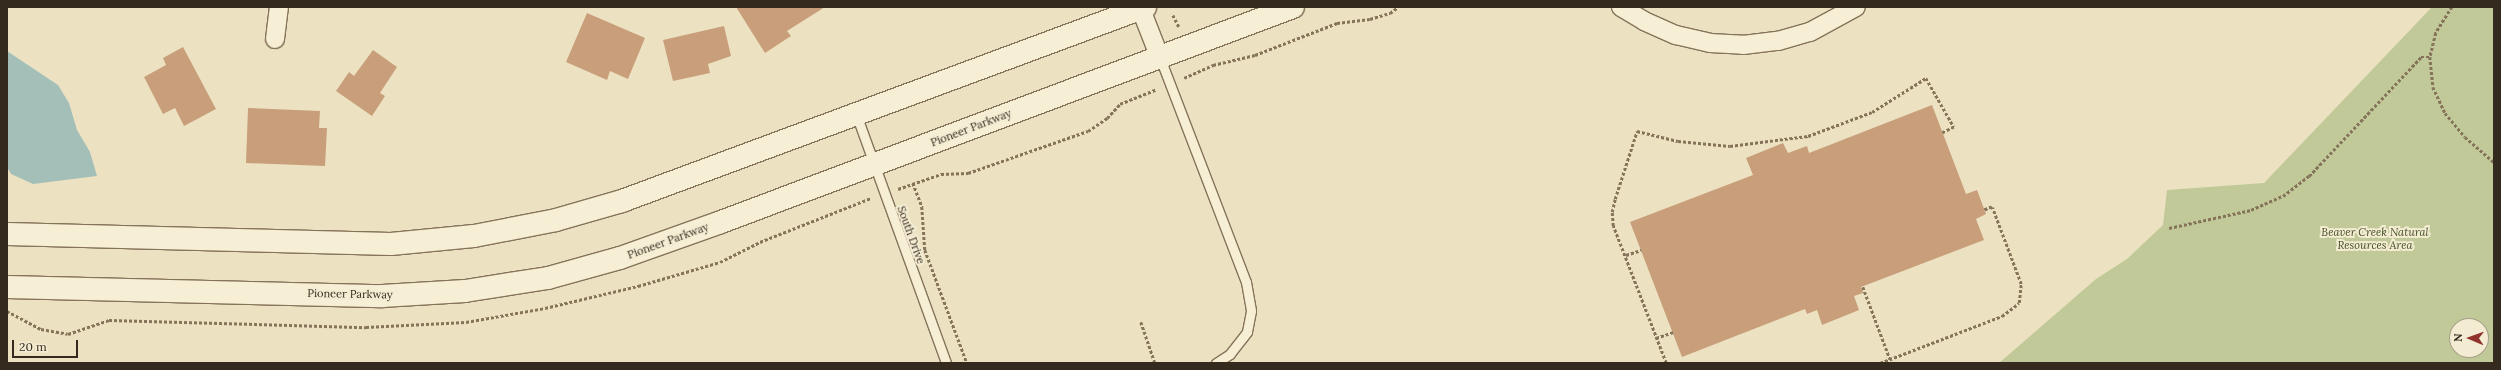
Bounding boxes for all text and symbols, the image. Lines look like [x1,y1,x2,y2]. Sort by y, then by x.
street label: Pioneer Parkway [929,107,1013,149]
street label: South Drive [894,204,928,266]
street label: Pioneer Parkway [626,220,710,262]
park label: Beaver Creek Natural Resources Area [2321,226,2429,252]
street label: Pioneer Parkway [307,287,393,301]
north arrow [2449,318,2489,358]
scale bar [14,332,80,358]
text: N [2451,333,2465,342]
text: 20 m [19,339,47,354]

